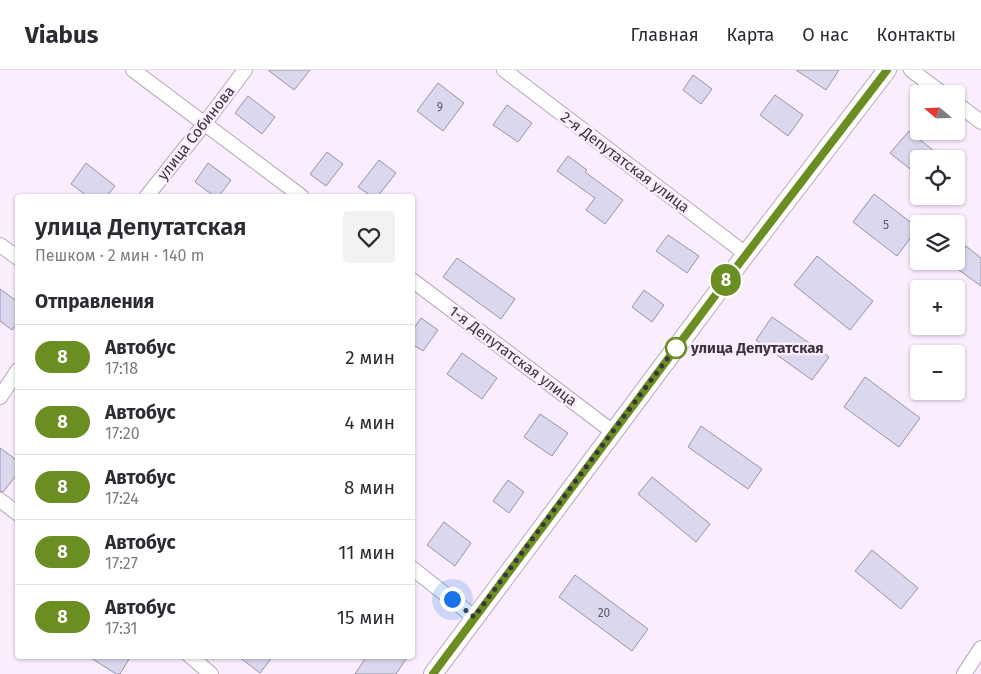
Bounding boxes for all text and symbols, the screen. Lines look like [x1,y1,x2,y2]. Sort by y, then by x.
text: Viabus [25,21,98,49]
text: Главная [631,24,699,46]
text: Карта [727,24,774,46]
text: О нас [802,24,849,46]
text: Контакты [877,24,956,46]
street label: улица Собинова [154,82,238,184]
north arrow [910,85,965,140]
map controls [910,85,965,400]
house number: 9 [437,100,443,114]
street label: 2-я Депутатская улица [557,108,693,216]
button: locate [910,150,965,205]
button: heart [343,211,395,263]
text: улица Депутатская [35,213,247,241]
button: layers [910,215,965,270]
house number: 5 [883,218,889,232]
text: Пешком · 2 мин · 140 m [35,246,204,265]
line badge: 8 [710,264,742,296]
text: 8 [721,269,731,291]
button: + [910,280,965,335]
text: Отправления [35,290,154,313]
street label: 1-я Депутатская улица [446,302,580,410]
text: Автобус [105,336,176,359]
marker: улица Депутатская [665,337,687,359]
place label: улица Депутатская [690,339,824,357]
button: − [910,345,965,400]
text: 8 [57,346,68,368]
text: 2 мин [345,346,395,369]
text: 17:18 [105,359,138,378]
text: Автобус [105,401,176,424]
text: 8 [57,411,68,433]
text: 4 мин [344,411,395,434]
text: 17:20 [105,424,140,443]
text: Автобус [105,466,176,489]
text: 8 [57,476,68,498]
text: 8 мин [344,476,395,499]
text: 17:24 [105,489,139,508]
text: Автобус [105,531,176,554]
text: 8 [57,541,68,563]
text: 11 мин [338,541,395,564]
text: 17:27 [105,554,138,573]
your location [440,587,465,612]
text: Автобус [105,596,176,619]
text: 8 [57,606,68,628]
text: 15 мин [337,606,395,629]
house number: 20 [598,606,611,620]
text: 17:31 [105,619,138,638]

